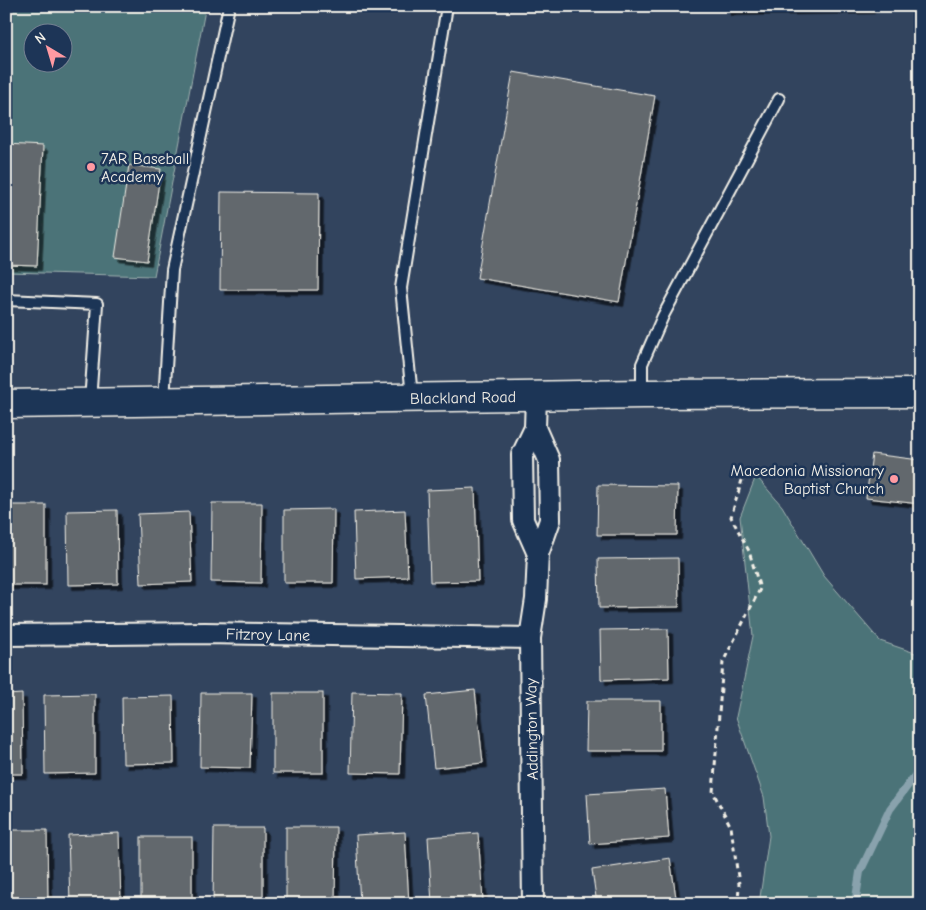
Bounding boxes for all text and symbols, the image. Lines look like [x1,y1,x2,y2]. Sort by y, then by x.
north arrow [22,22,72,72]
text: N [31,29,49,48]
place label: 7AR Baseball Academy [101,150,189,186]
marker: 7AR Baseball Academy [85,161,97,173]
street label: Blackland Road [410,388,516,408]
place label: Macedonia Missionary Baptist Church [731,462,885,498]
marker: Macedonia Missionary Baptist Church [888,473,900,485]
street label: Fitzroy Lane [226,625,310,645]
street label: Addington Way [522,677,542,780]

